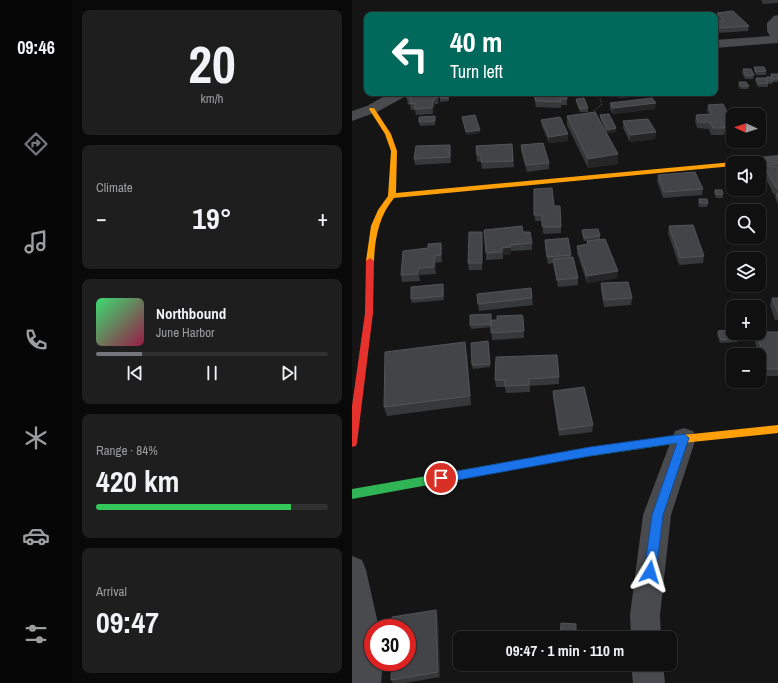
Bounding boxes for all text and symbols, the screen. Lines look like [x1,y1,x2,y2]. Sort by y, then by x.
text: 40 m [450,23,502,61]
icon: left [384,28,436,80]
text: 20 [188,29,236,99]
text: 09:46 [17,35,55,60]
text: Turn left [450,59,503,84]
text: km/h [200,90,224,107]
north arrow [726,108,766,148]
map controls [726,108,766,388]
icon: directions [22,130,50,158]
button: sound [726,156,766,196]
text: Climate [96,179,133,196]
text: 19° [192,198,232,238]
text: − [96,203,107,233]
text: + [317,203,328,233]
button: search [726,204,766,244]
icon: music [22,228,50,256]
button: layers [726,252,766,292]
button: + [726,300,766,340]
text: Northbound [156,303,226,324]
text: June Harbor [156,324,215,341]
icon: phone [22,326,50,354]
button: − [726,348,766,388]
icon: previous [124,362,146,384]
icon: pause [201,362,223,384]
icon: next [278,362,300,384]
icon: climate [22,424,50,452]
text: Range · 84% [96,442,158,459]
text: 420 km [96,461,179,501]
pin [424,461,458,495]
icon: arrive [430,467,452,489]
icon: car [22,522,50,550]
position arrow [629,551,671,593]
text: Arrival [96,583,127,600]
text: 09:47 [96,602,159,642]
speed limit sign: 30 [364,619,416,671]
icon: filters [22,620,50,648]
text: 09:47 · 1 min · 110 m [506,640,624,661]

